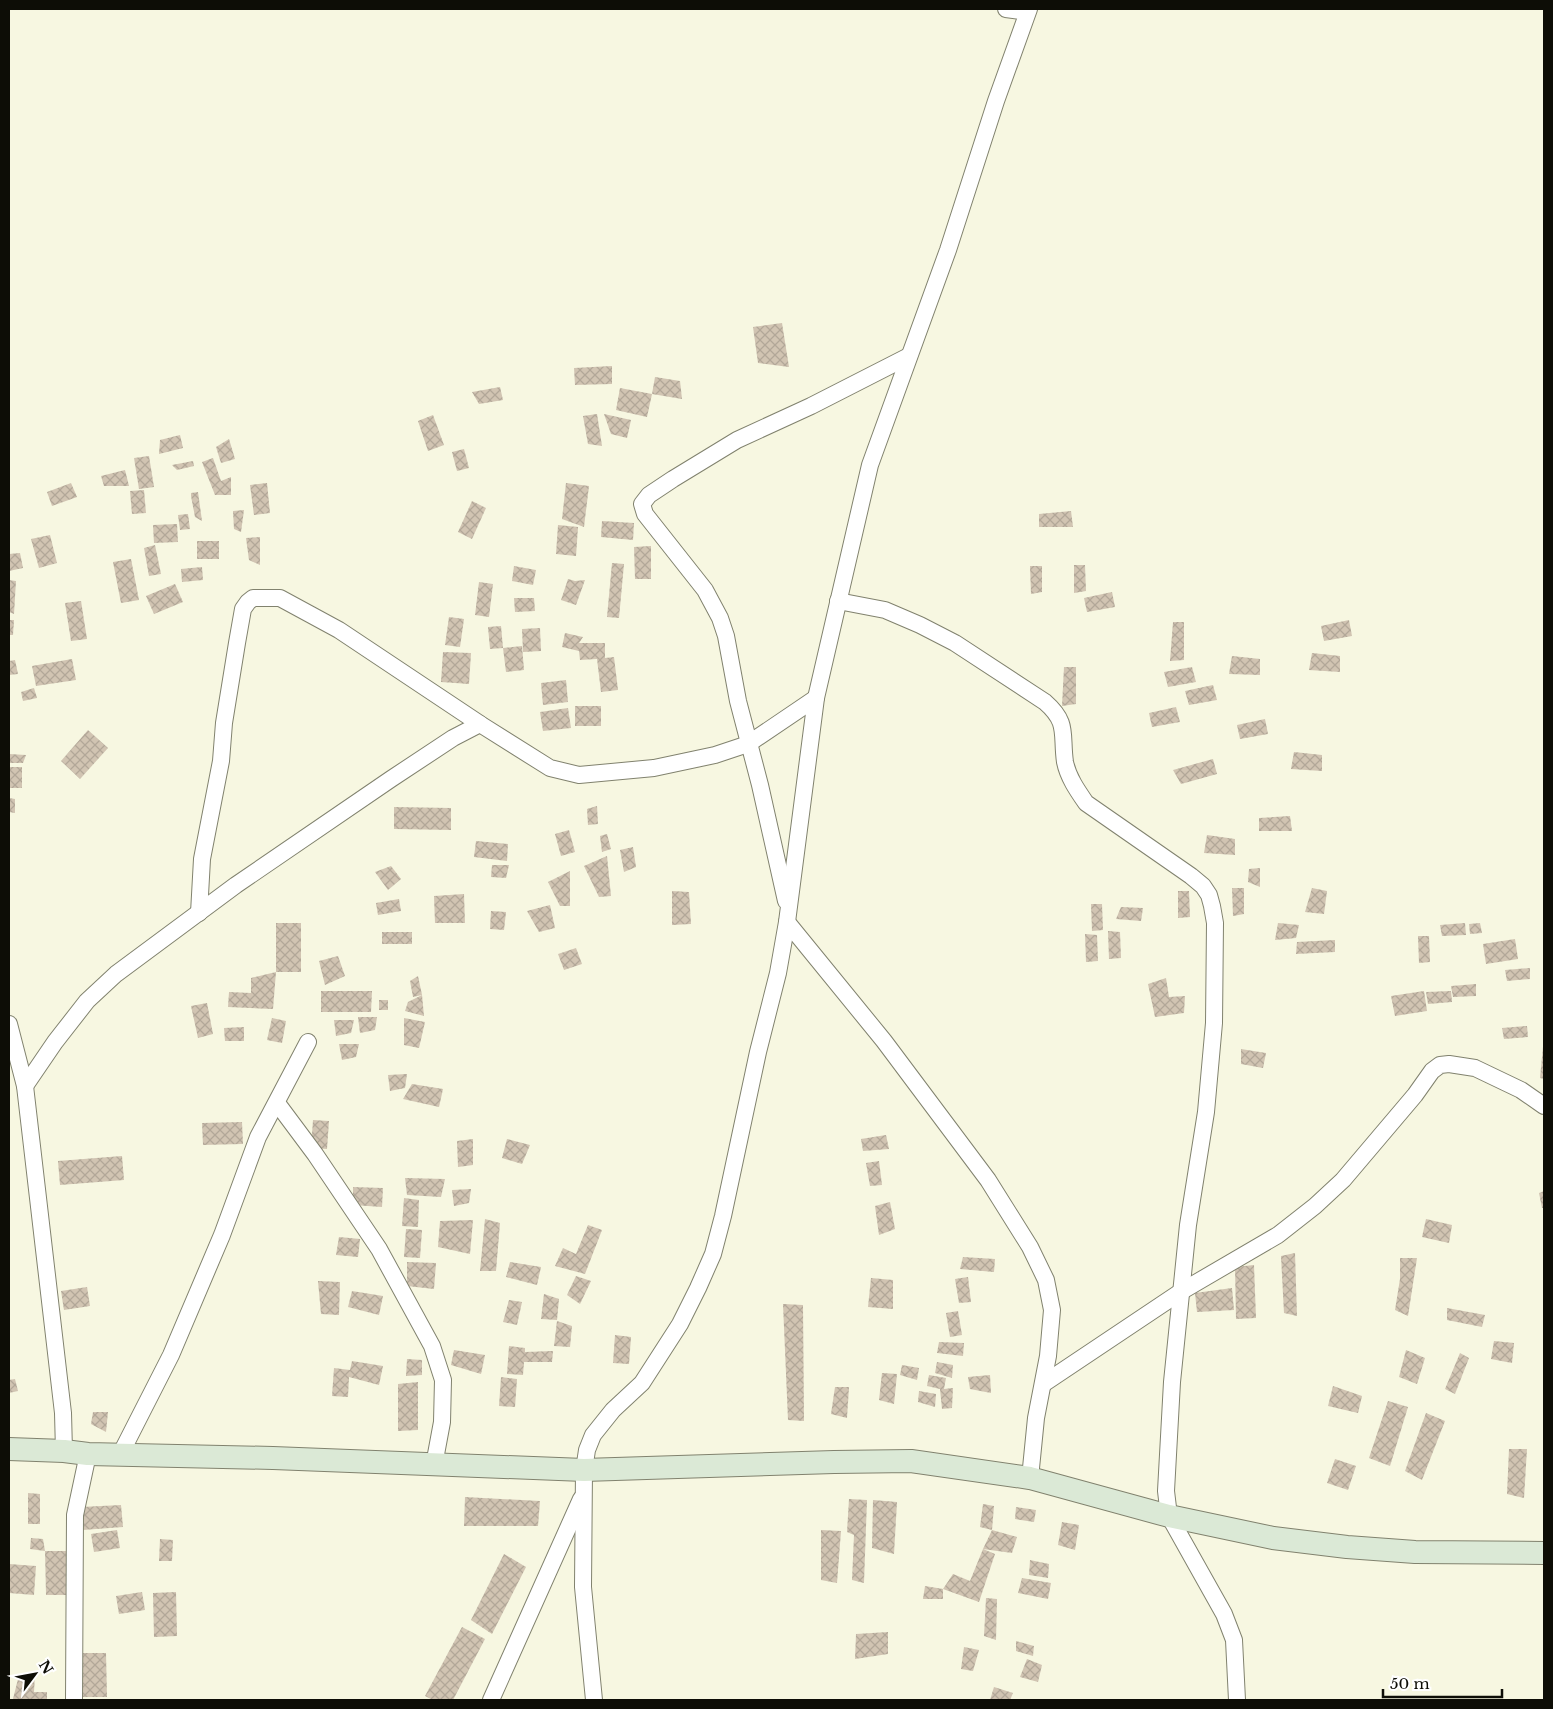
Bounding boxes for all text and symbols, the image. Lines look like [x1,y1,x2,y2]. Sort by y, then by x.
north arrow [10,1649,60,1699]
text: N [35,1657,57,1677]
scale bar [1383,1666,1502,1698]
text: 50 m [1390,1674,1430,1693]

